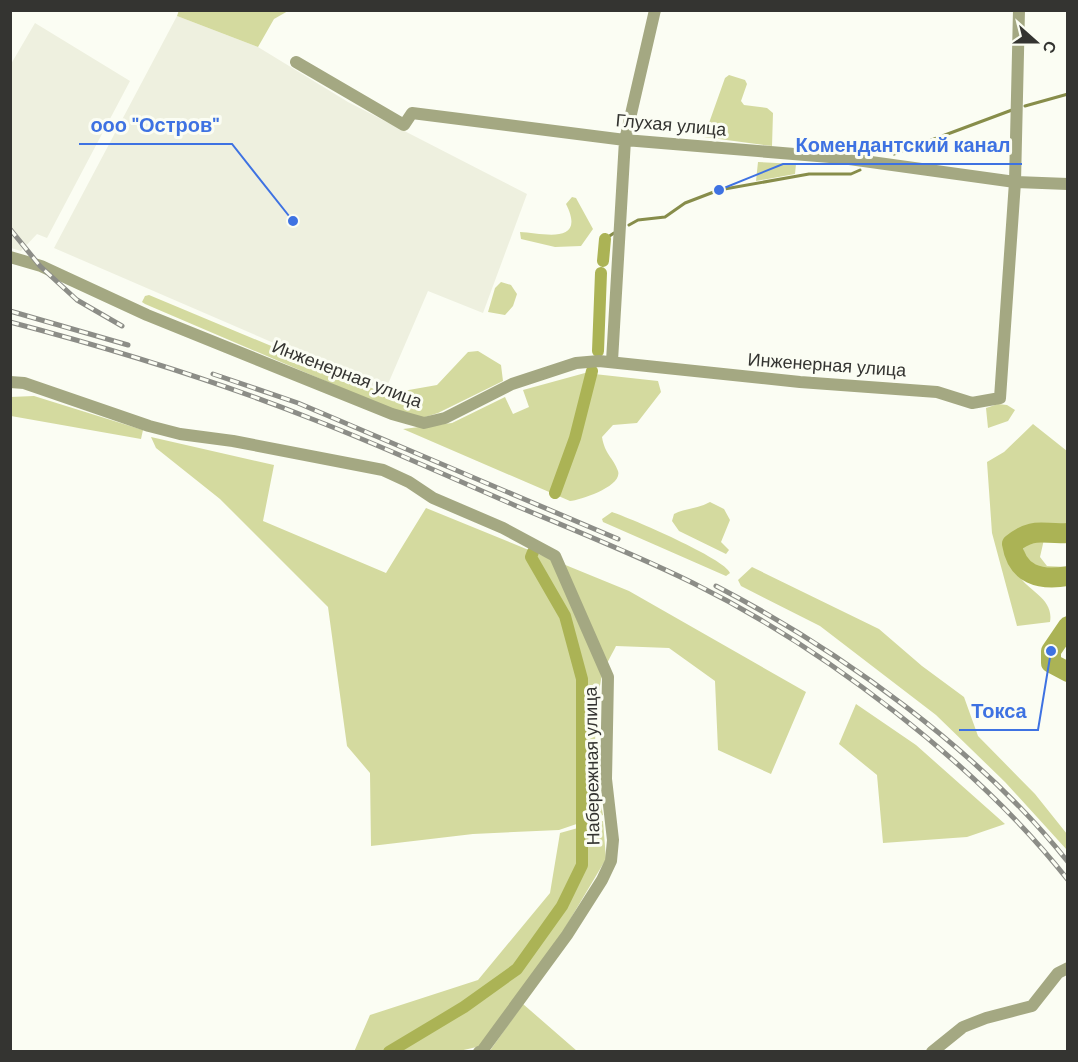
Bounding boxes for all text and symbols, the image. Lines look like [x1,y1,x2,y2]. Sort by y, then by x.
north arrow [1006,12,1066,72]
text: С [1038,38,1061,57]
callout: ооо "Остров" [79,106,232,144]
street label: Глухая улица [615,108,728,142]
text: ооо "Остров" [90,112,220,138]
callout: Комендантский канал [783,126,1022,164]
text: Комендантский канал [795,132,1011,158]
street label: Инженерная улица [269,334,426,414]
street label: Инженерная улица [747,347,908,383]
street label: Набережная улица [579,685,605,846]
callout: Токса [959,692,1038,730]
text: Токса [971,698,1028,724]

